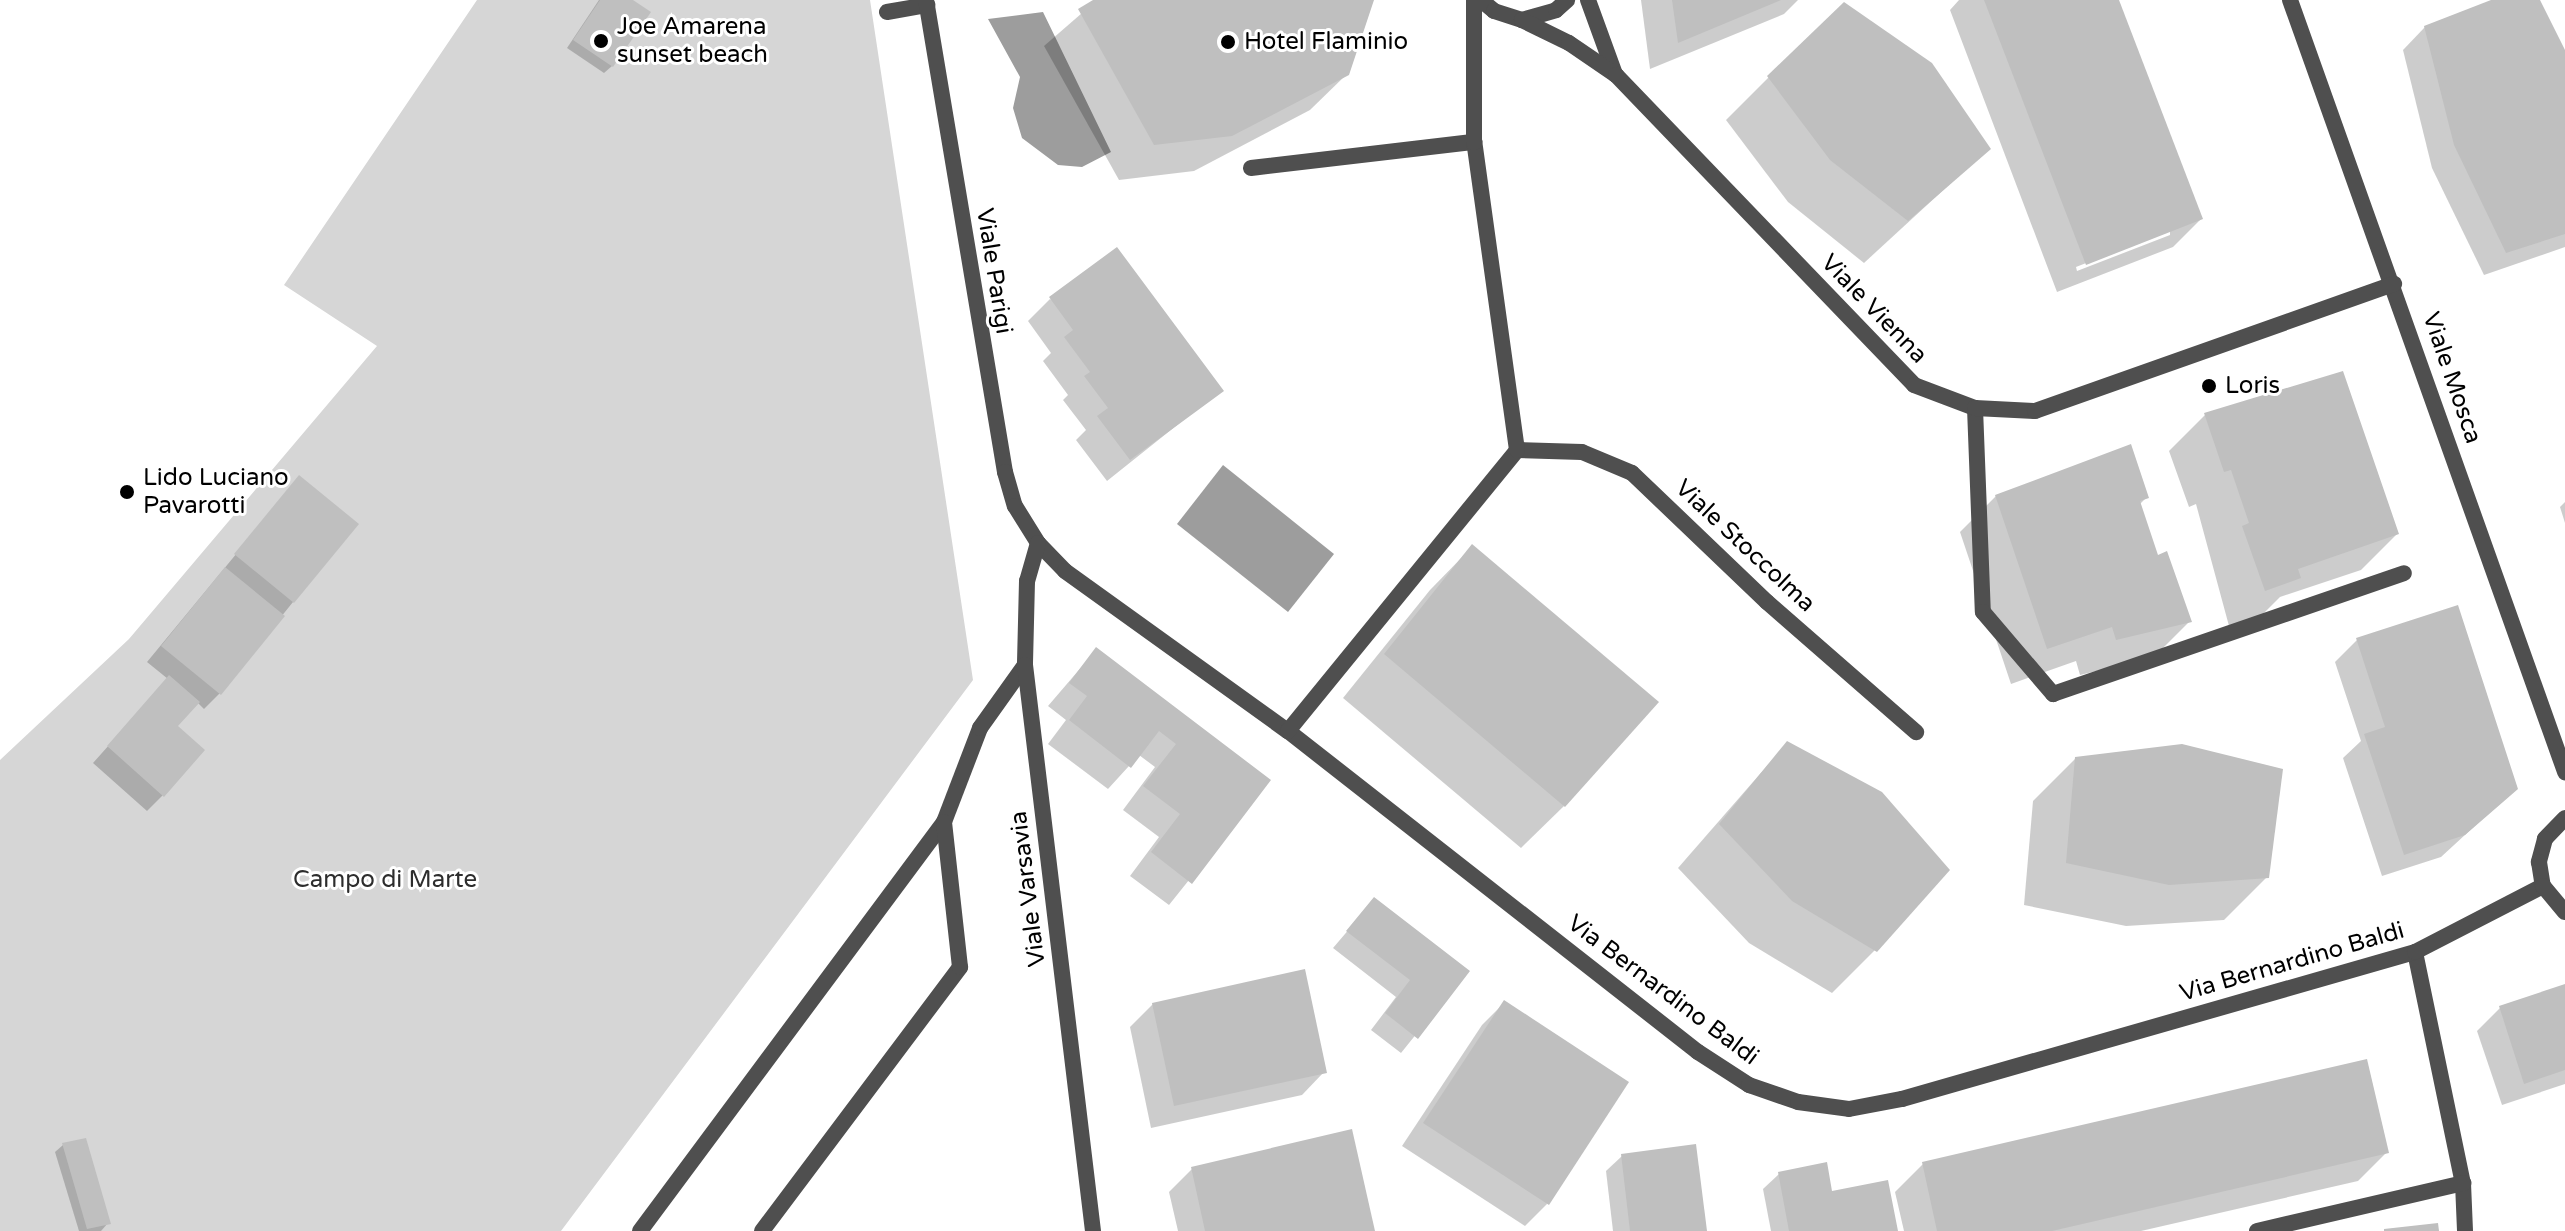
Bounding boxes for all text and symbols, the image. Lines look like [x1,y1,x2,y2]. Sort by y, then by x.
place label: Joe Amarena sunset beach [617,13,768,69]
place label: Hotel Flaminio [1244,28,1408,56]
marker: Joe Amarena sunset beach [592,32,610,50]
marker: Hotel Flaminio [1219,33,1237,51]
street label: Viale Parigi [970,206,1018,336]
street label: Viale Vienna [1815,249,1933,369]
street label: Viale Mosca [2416,309,2488,447]
place label: Loris [2225,372,2280,400]
marker: Loris [2200,377,2218,395]
place label: Lido Luciano Pavarotti [143,464,289,520]
street label: Viale Stoccolma [1669,474,1821,618]
marker: Lido Luciano Pavarotti [118,483,136,501]
street label: Viale Varsavia [1004,809,1052,969]
park label: Campo di Marte [293,866,477,894]
street label: Via Bernardino Baldi [1562,909,1764,1071]
street label: Via Bernardino Baldi [2176,916,2408,1008]

